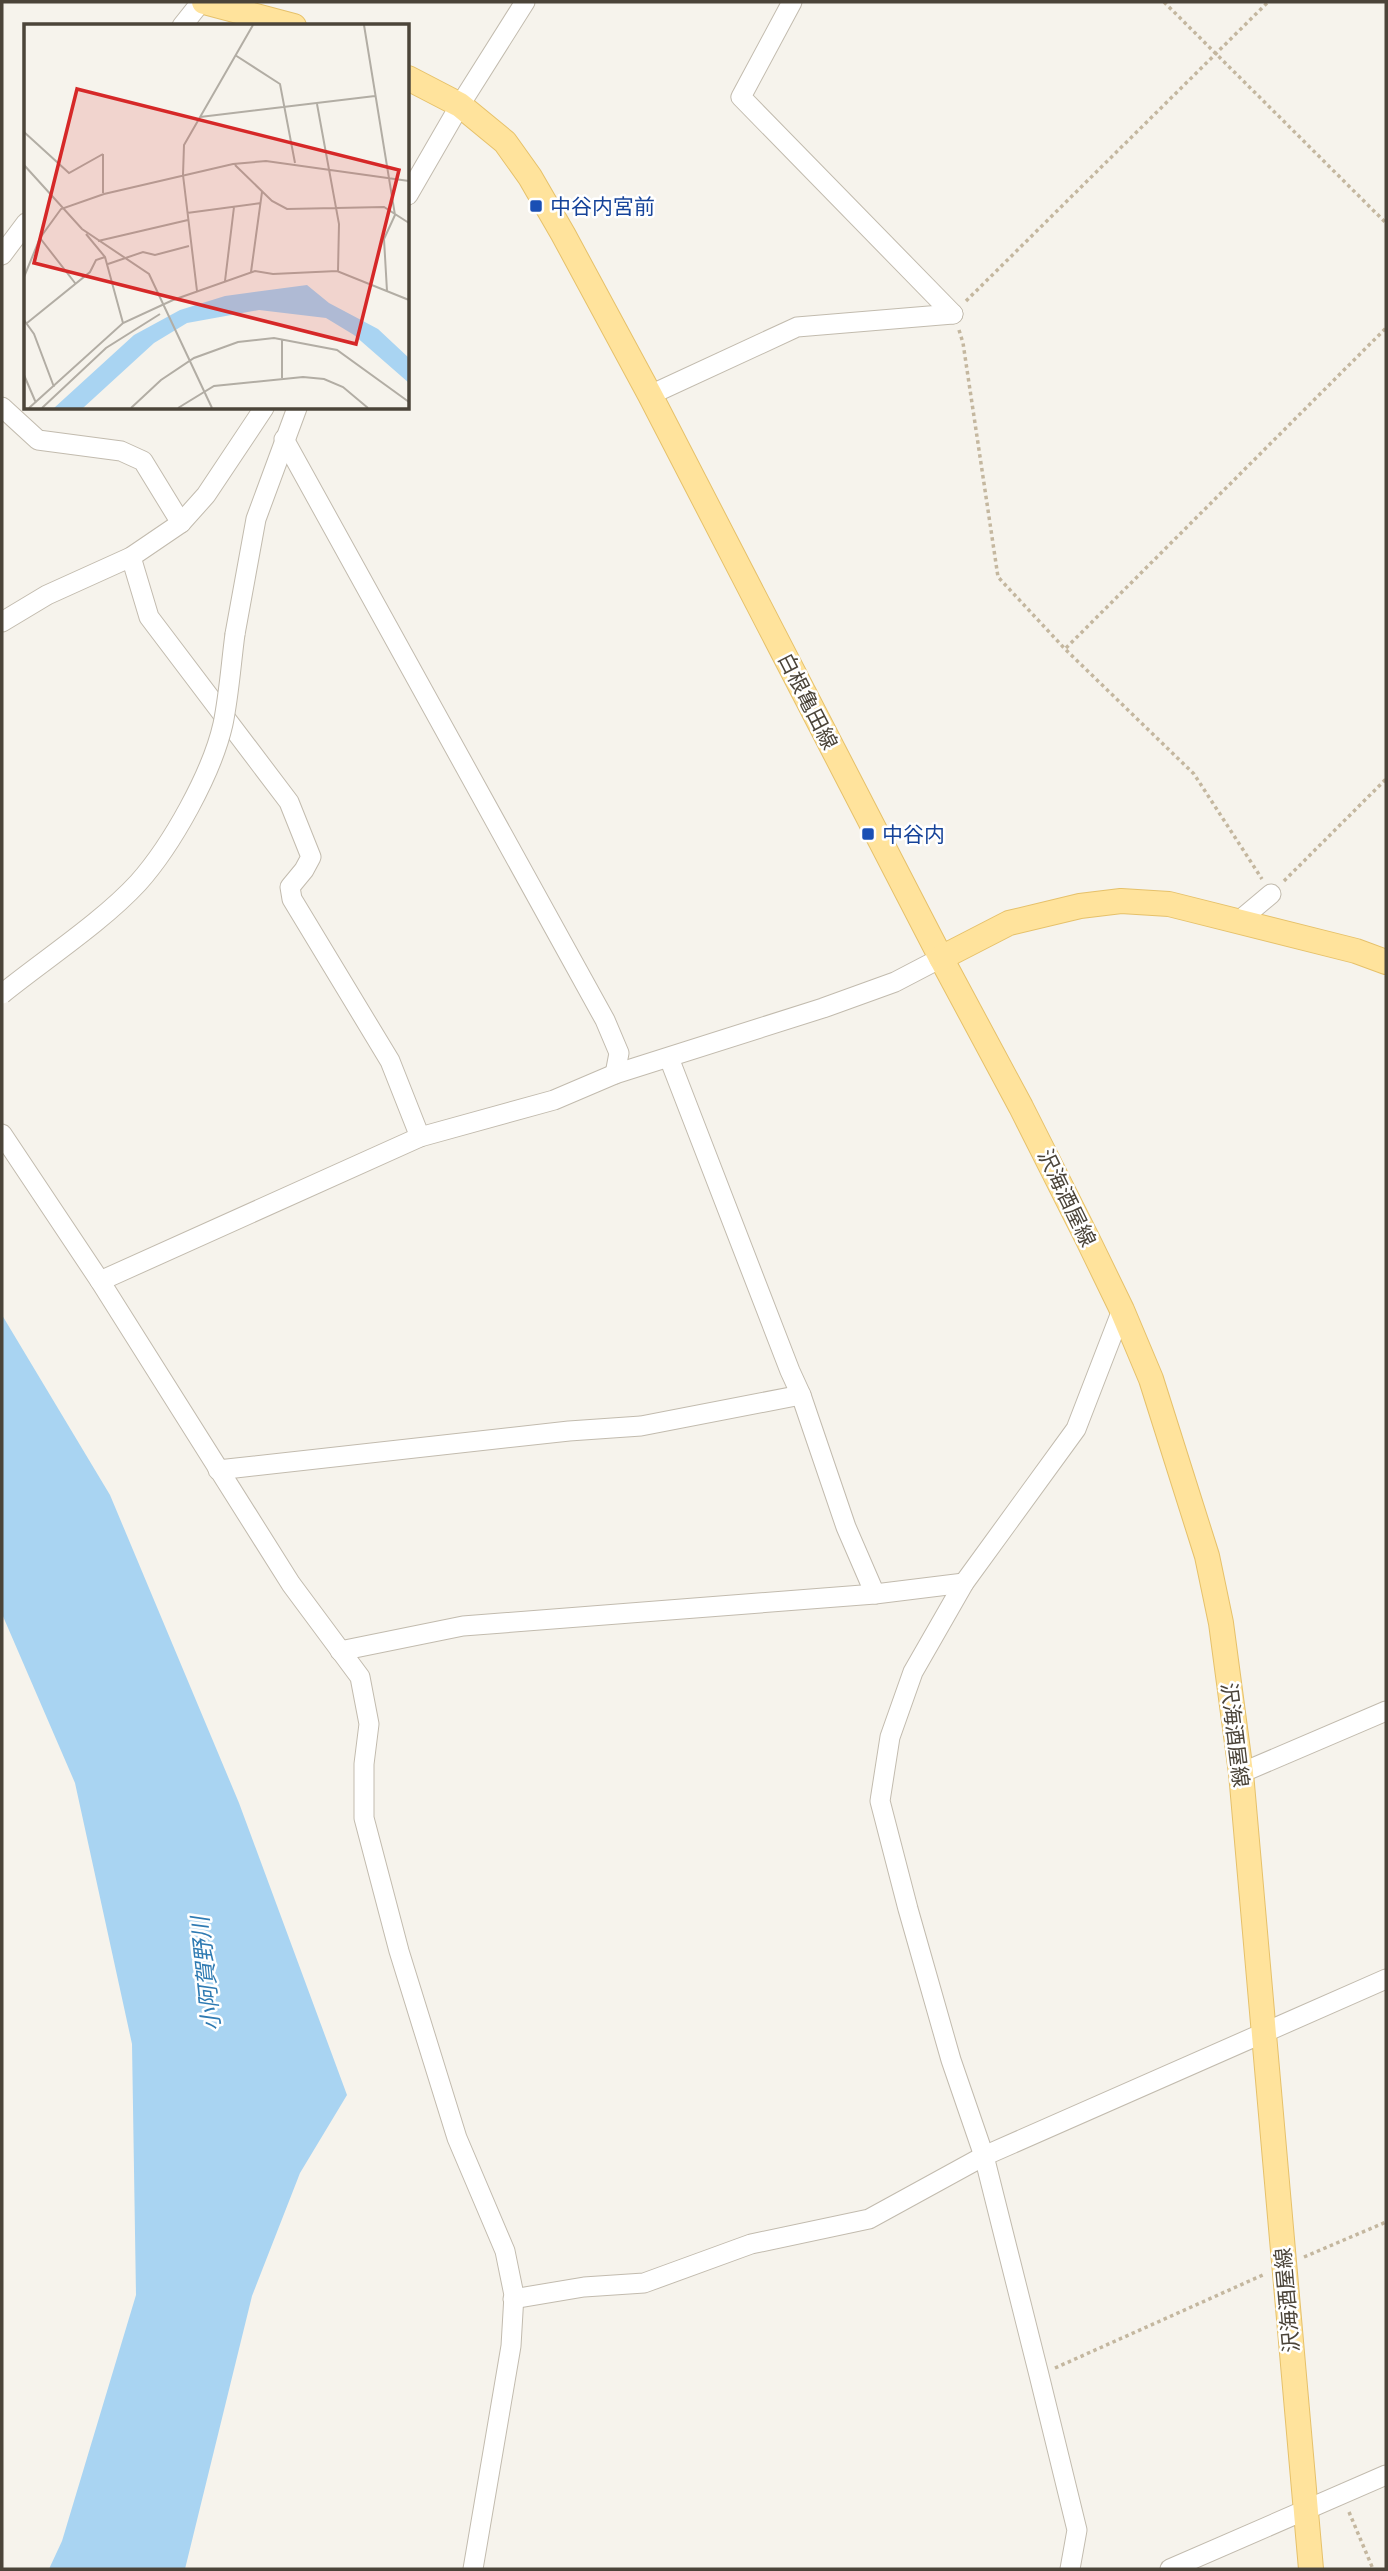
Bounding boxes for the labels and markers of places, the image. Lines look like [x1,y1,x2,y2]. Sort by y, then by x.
place label: 中谷内宮前 [550,194,655,219]
marker: 中谷内宮前 [528,198,544,214]
place label: 中谷内 [882,822,945,847]
marker: 中谷内 [860,826,876,842]

